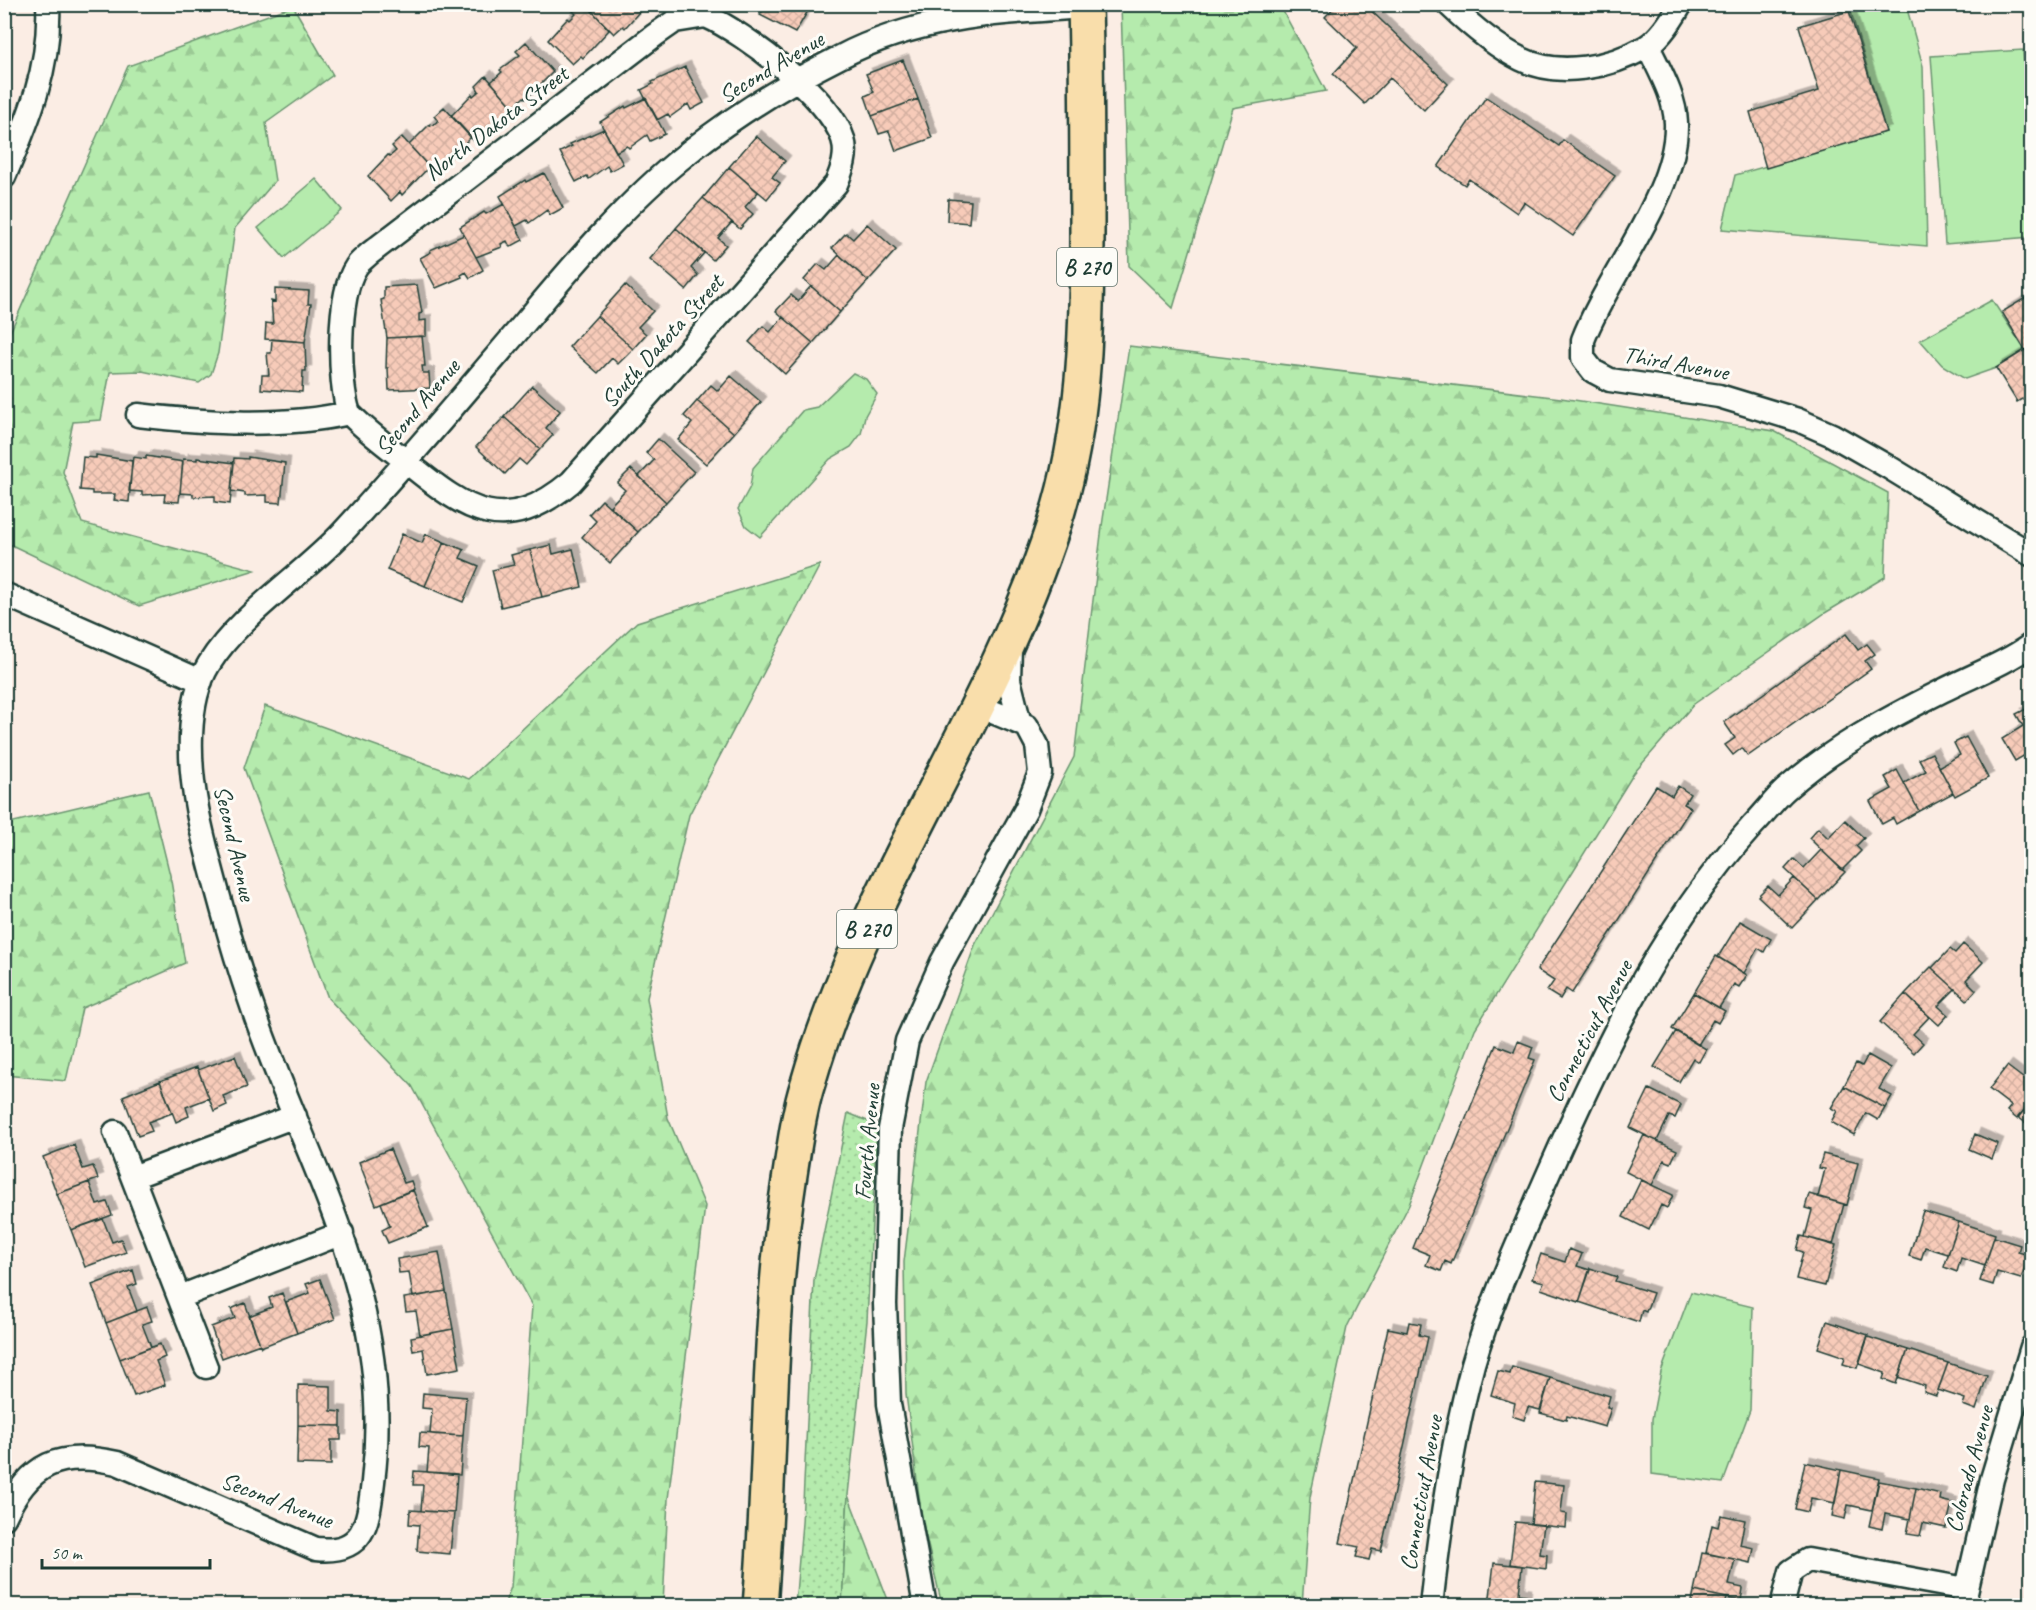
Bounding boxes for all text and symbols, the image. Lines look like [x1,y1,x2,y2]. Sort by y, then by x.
street label: Second Avenue [713,23,831,110]
street label: North Dakota Street [418,58,576,187]
road number: B 270 [1057,248,1117,286]
street label: South Dakota Street [594,266,731,414]
street label: Third Avenue [1621,339,1733,387]
street label: Second Avenue [368,351,468,462]
street label: Second Avenue [207,783,263,906]
road number: B 270 [837,910,897,948]
street label: Connecticut Avenue [1539,953,1640,1107]
street label: Fourth Avenue [847,1081,887,1201]
street label: Colorado Avenue [1938,1400,2001,1536]
street label: Connecticut Avenue [1393,1411,1450,1573]
street label: Second Avenue [217,1465,339,1536]
scale bar [42,1532,210,1570]
text: 50 m [51,1542,84,1564]

